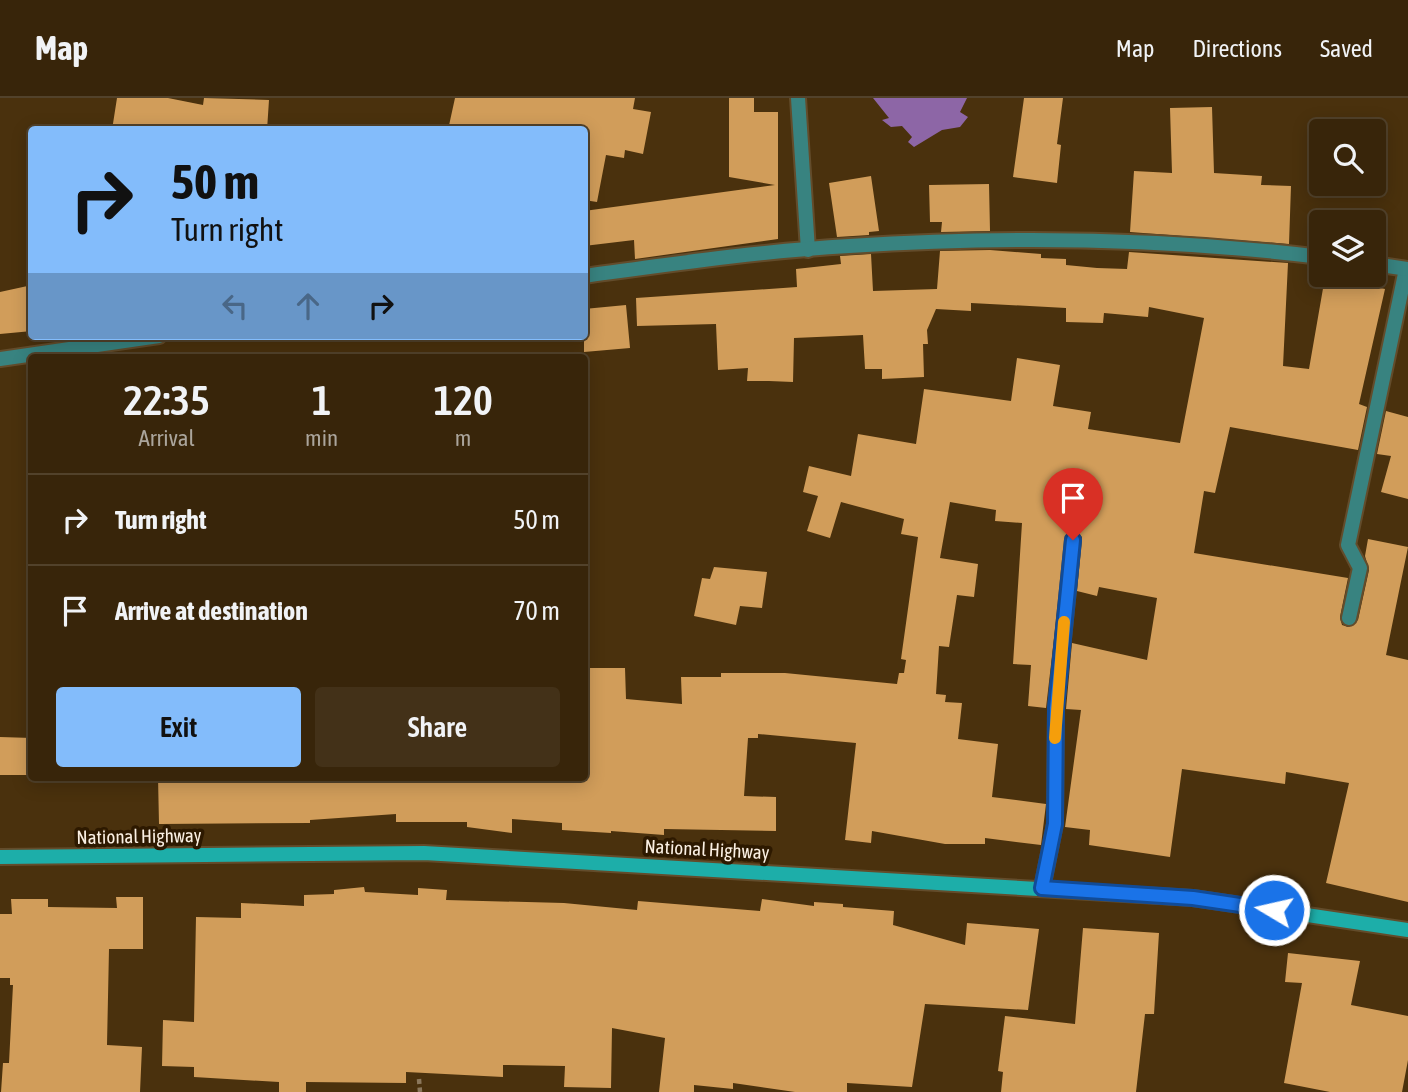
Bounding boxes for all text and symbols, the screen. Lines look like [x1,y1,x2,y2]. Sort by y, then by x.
text: Map [35,29,88,67]
text: Map [1116,35,1154,62]
text: Directions [1192,35,1282,62]
text: Saved [1320,35,1373,62]
map controls [1309,119,1386,287]
button: search [1309,119,1386,196]
text: 50 m [171,153,259,209]
icon: right [56,154,147,245]
button: layers [1309,210,1386,287]
text: Turn right [171,211,284,248]
icon: left [216,287,254,325]
icon: ahead [289,287,327,325]
icon: right [362,287,400,325]
text: 22:35 [123,376,210,424]
text: 1 [312,376,331,424]
text: 120 [433,376,493,424]
text: Arrival [138,425,195,451]
text: min [305,425,338,451]
text: m [455,425,471,451]
pin [1043,468,1103,540]
icon: arrive [1054,479,1092,517]
icon: right [56,501,94,539]
text: Turn right [115,505,206,535]
text: 50 m [513,505,560,535]
icon: arrive [56,592,94,630]
text: Arrive at destination [115,596,308,626]
text: 70 m [513,596,560,626]
button: Exit [56,687,301,767]
button: Share [315,687,560,767]
street label: National Highway [76,824,202,848]
street label: National Highway [644,835,770,863]
position arrow [1237,873,1311,947]

